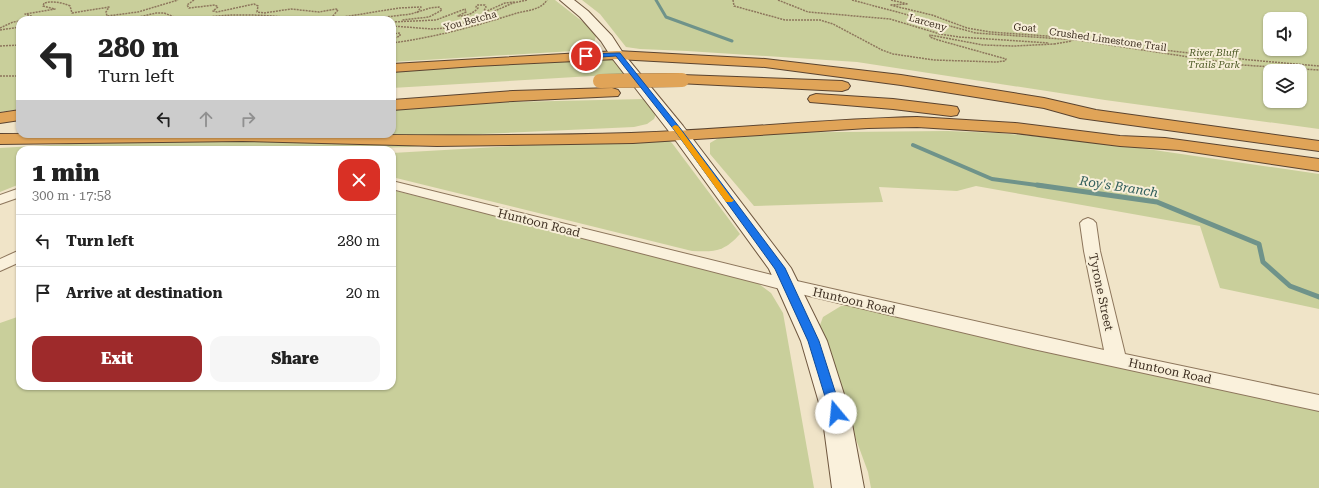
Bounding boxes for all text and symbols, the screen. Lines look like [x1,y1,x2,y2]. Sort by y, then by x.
street label: You Betcha [442,8,498,33]
street label: Larceny [908,12,948,33]
map controls [1263,12,1307,108]
button: sound [1263,12,1307,56]
street label: Goat [1013,21,1037,34]
street label: Crushed Limestone Trail [1048,26,1167,53]
text: 280 m [98,31,179,64]
icon: left [32,32,84,84]
pin [569,39,603,73]
icon: arrive [575,45,597,67]
park label: River Bluff Trails Park [1188,47,1240,70]
button: layers [1263,64,1307,108]
text: Turn left [98,65,174,86]
icon: left [153,108,175,130]
icon: ahead [195,108,217,130]
icon: right [237,108,259,130]
text: 1 min [32,159,99,187]
button: close [338,159,380,201]
water label: Roy's Branch [1078,173,1159,200]
text: 300 m · 17:58 [32,188,111,203]
street label: Huntoon Road [496,206,582,240]
icon: left [32,230,54,252]
text: Turn left [66,232,134,250]
text: 280 m [337,232,380,250]
street label: Tyrone Street [1086,252,1116,333]
icon: arrive [32,282,54,304]
text: Arrive at destination [66,284,222,302]
text: 20 m [346,284,380,302]
street label: Huntoon Road [811,285,897,317]
button: Exit [32,336,202,382]
button: Share [210,336,380,382]
street label: Huntoon Road [1127,355,1213,387]
position arrow [815,392,857,434]

